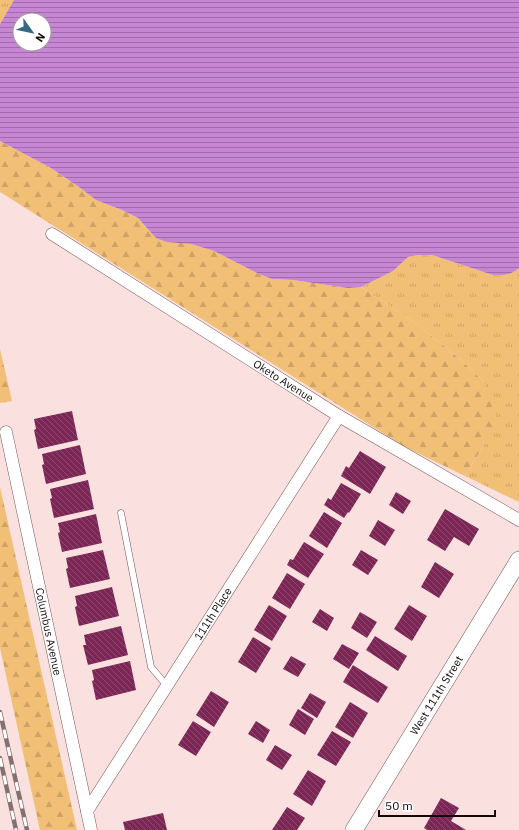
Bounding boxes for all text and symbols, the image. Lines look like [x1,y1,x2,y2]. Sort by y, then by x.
north arrow [12,12,52,52]
text: N [32,30,48,45]
street label: Oketo Avenue [251,356,316,405]
street label: 111th Place [191,585,235,643]
street label: Columbus Avenue [32,586,65,677]
street label: West 111th Street [407,653,466,737]
scale bar [379,792,495,818]
text: 50 m [385,798,413,813]

